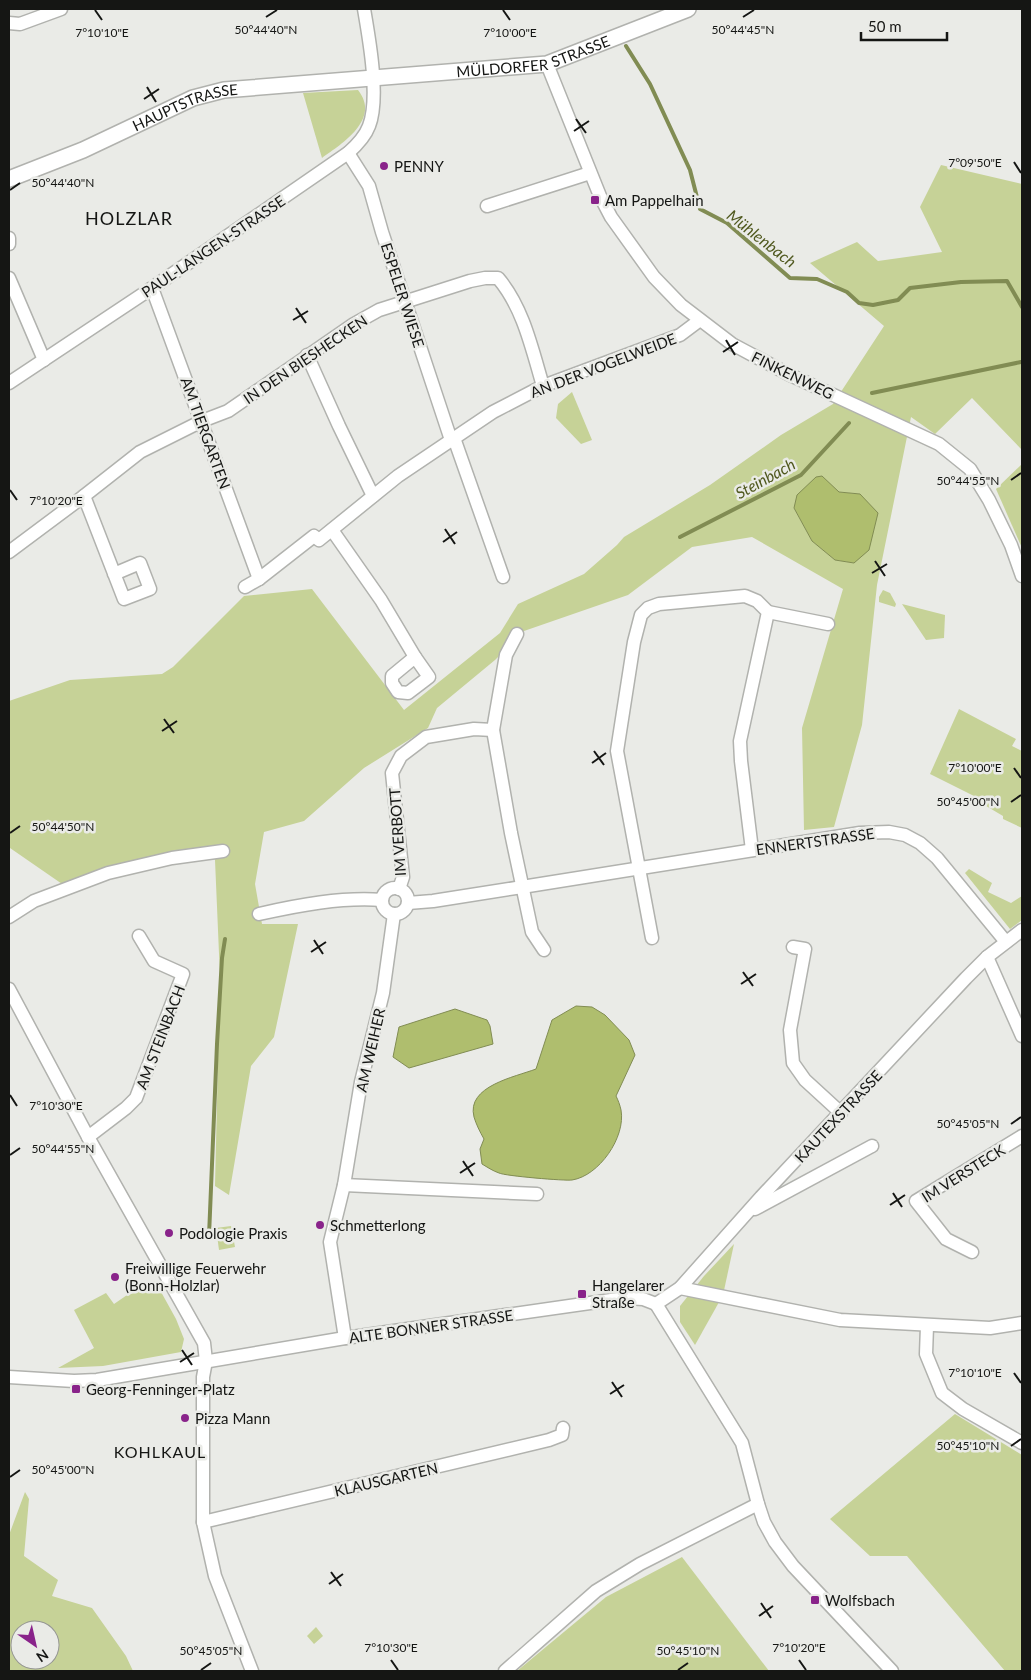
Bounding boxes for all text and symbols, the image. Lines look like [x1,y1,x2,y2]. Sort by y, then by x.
scale bar [861,10,947,42]
text: 50 m [868,17,902,35]
text: 50°44'40"N [235,22,297,37]
text: 50°44'45"N [712,22,774,37]
text: 7°10'10"E [75,25,129,40]
text: 7°10'00"E [483,25,537,40]
street label: MÜLDORFER STRASSE [456,31,612,80]
street label: HAUPTSTRASSE [129,80,238,134]
text: 7°09'50"E [948,155,1002,170]
place label: PENNY [394,157,445,175]
marker: PENNY [378,160,390,172]
text: 50°44'40"N [32,175,94,190]
street label: PAUL-LANGEN-STRASSE [138,191,288,301]
place label: Am Pappelhain [605,191,704,209]
marker: Am Pappelhain [589,194,601,206]
water label: Mühlenbach [724,205,800,271]
district label: HOLZLAR [85,207,173,229]
street label: ESPELER WIESE [378,240,428,350]
street label: IN DEN BIESHECKEN [240,311,370,407]
street label: AN DER VOGELWEIDE [527,329,679,401]
street label: FINKENWEG [749,347,837,403]
street label: AM TIERGARTEN [177,375,235,491]
water label: Steinbach [732,454,798,502]
text: 50°44'55"N [937,473,999,488]
text: 7°10'20"E [29,493,83,508]
text: 7°10'00"E [948,760,1002,775]
street label: IM VERBOTT [385,787,409,877]
text: 50°45'00"N [937,794,999,809]
text: 50°44'50"N [32,819,94,834]
street label: ENNERTSTRASSE [755,824,875,858]
street label: AM STEINBACH [132,982,188,1092]
street label: AM WEIHER [352,1006,389,1094]
street label: KAUTEXSTRASSE [791,1066,885,1166]
text: 7°10'30"E [29,1098,83,1113]
text: 50°45'05"N [937,1116,999,1131]
street label: IM VERSTECK [918,1140,1008,1206]
text: 50°44'55"N [32,1141,94,1156]
place label: Schmetterlong [330,1216,426,1234]
marker: Schmetterlong [314,1219,326,1231]
place label: Podologie Praxis [179,1224,287,1242]
marker: Podologie Praxis [163,1227,175,1239]
place label: Freiwillige Feuerwehr (Bonn-Holzlar) [125,1259,266,1294]
marker: Freiwillige Feuerwehr (Bonn-Holzlar) [109,1271,121,1283]
place label: Hangelarer Straße [592,1276,665,1311]
marker: Hangelarer Straße [576,1288,588,1300]
street label: ALTE BONNER STRASSE [348,1306,514,1346]
text: 7°10'10"E [948,1365,1002,1380]
place label: Georg-Fenninger-Platz [86,1380,235,1398]
marker: Georg-Fenninger-Platz [70,1383,82,1395]
place label: Pizza Mann [195,1409,270,1427]
marker: Pizza Mann [179,1412,191,1424]
text: 50°45'10"N [937,1438,999,1453]
district label: KOHLKAUL [114,1442,206,1461]
street label: KLAUSGARTEN [332,1458,440,1500]
text: 50°45'00"N [32,1462,94,1477]
place label: Wolfsbach [825,1591,895,1609]
marker: Wolfsbach [809,1594,821,1606]
north arrow [10,1620,60,1670]
text: 7°10'30"E [364,1640,418,1655]
text: 7°10'20"E [772,1640,826,1655]
text: 50°45'05"N [180,1643,242,1658]
text: 50°45'10"N [657,1643,719,1658]
text: N [33,1646,52,1666]

